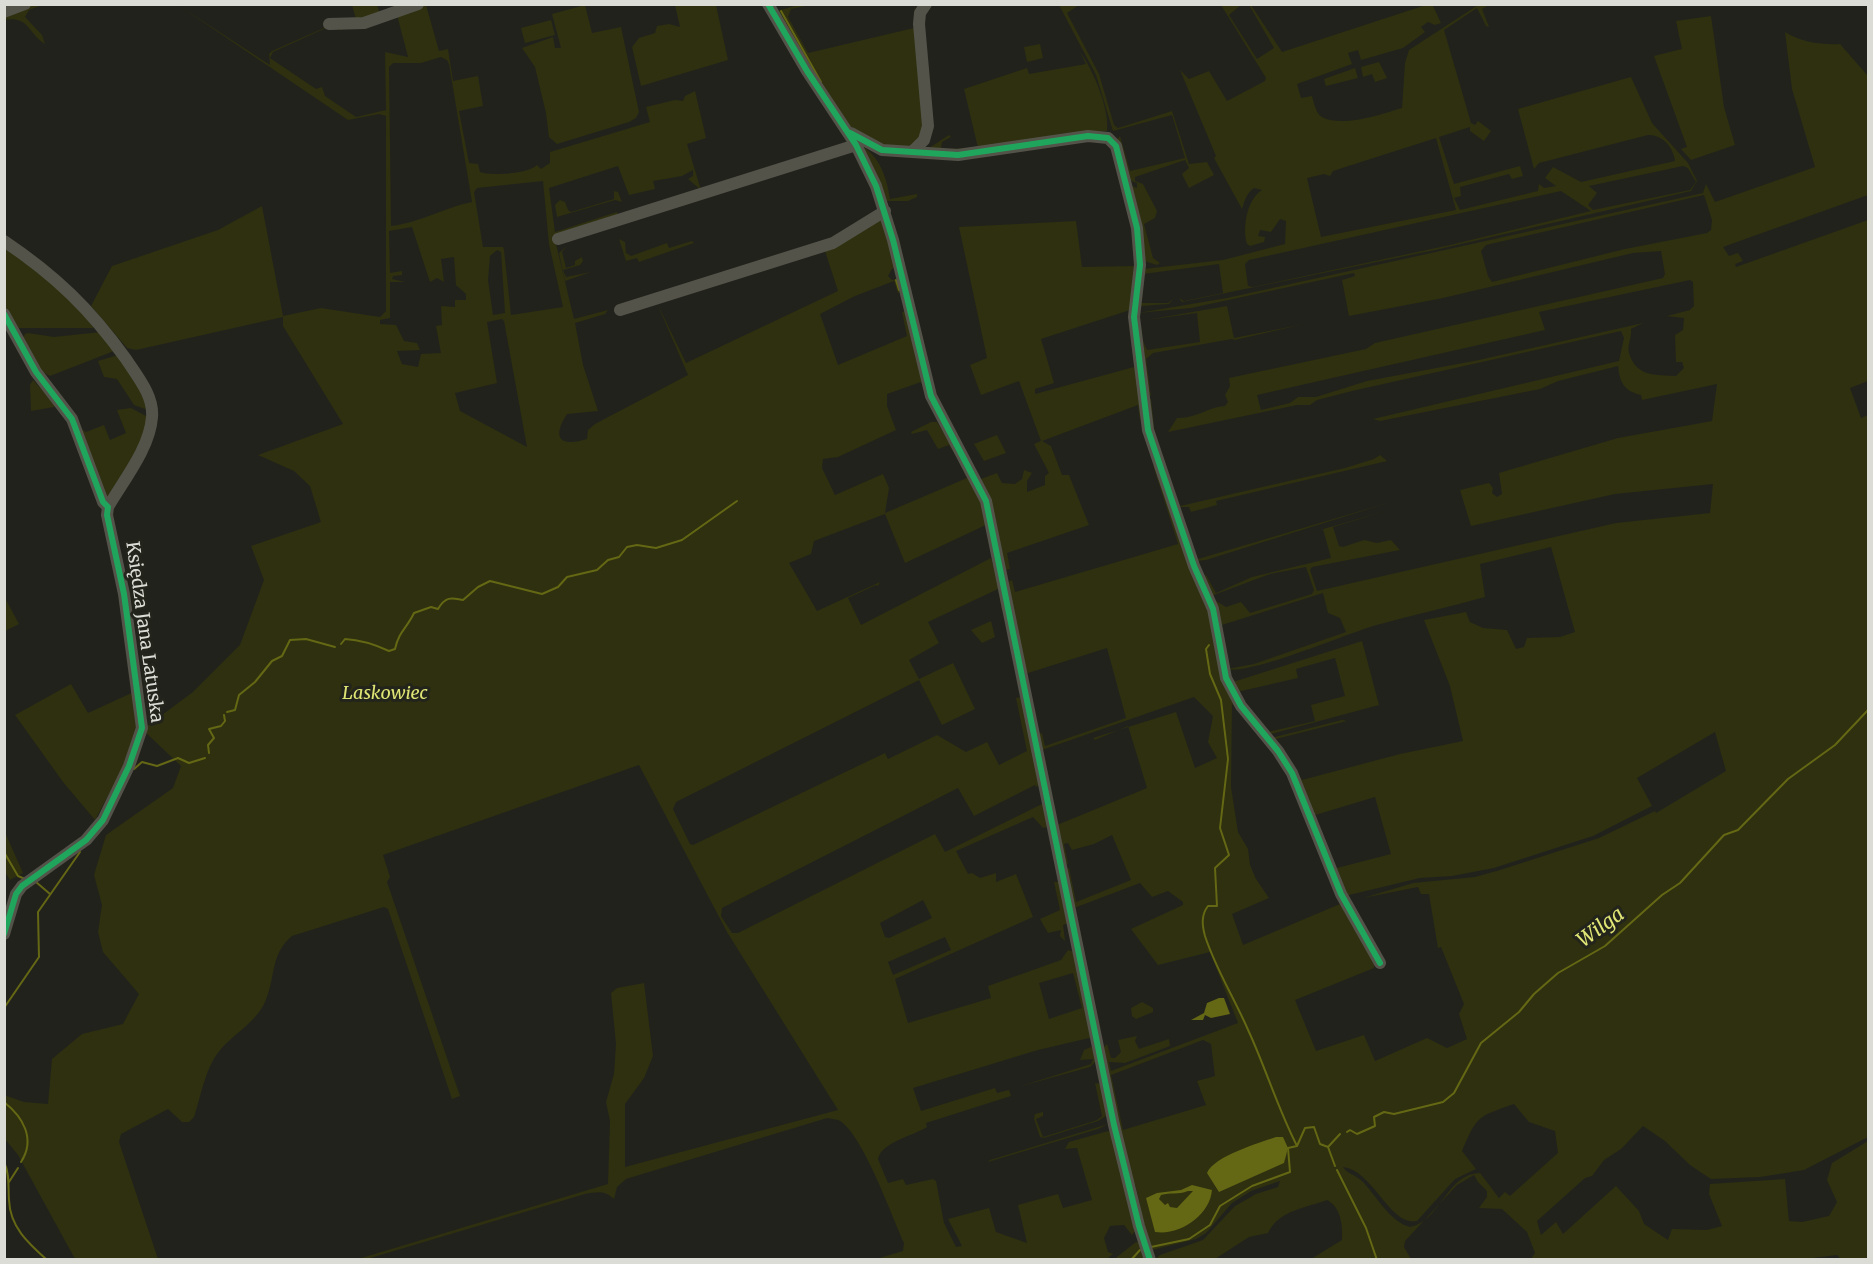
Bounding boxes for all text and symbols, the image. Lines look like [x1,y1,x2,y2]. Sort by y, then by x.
street label: Księdza Jana Latuska [121,540,167,724]
park label: Laskowiec [342,683,428,705]
water label: Wilga [1573,903,1629,953]

